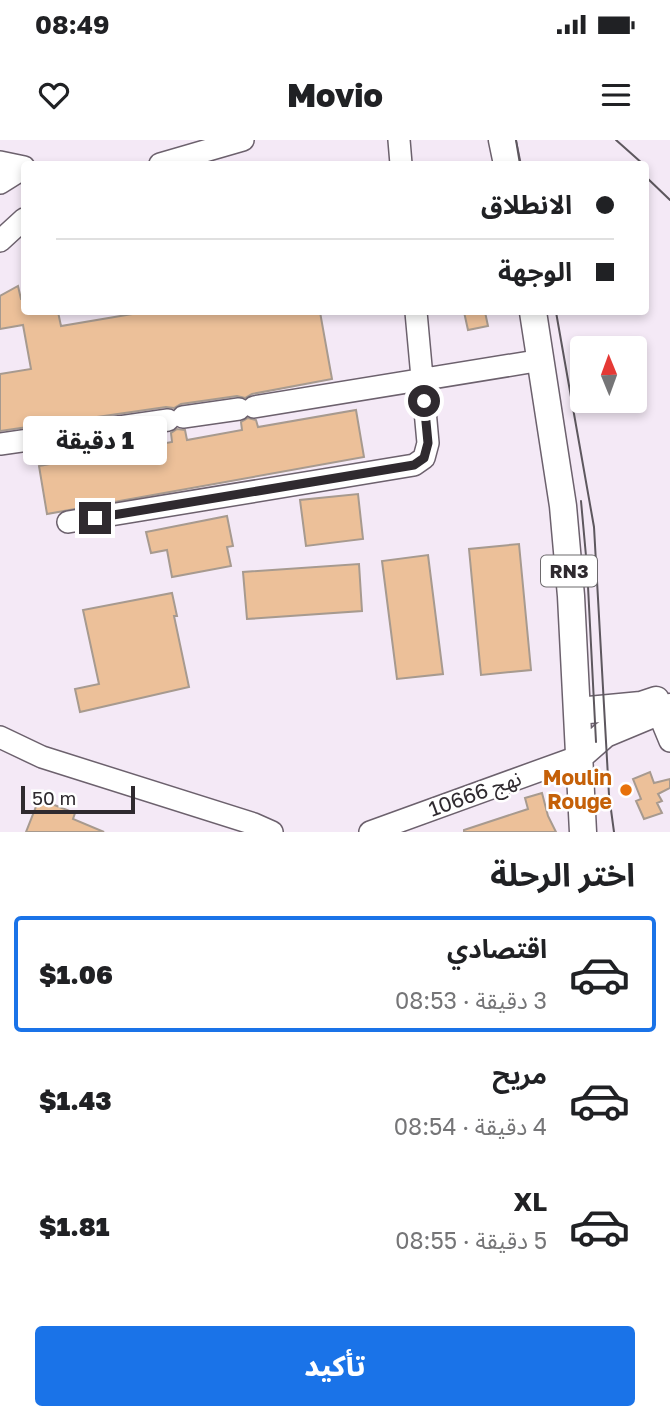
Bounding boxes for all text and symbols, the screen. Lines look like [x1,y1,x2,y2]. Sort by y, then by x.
text: 08:49 [35,9,110,40]
icon: heart [35,76,73,114]
text: Movio [287,76,383,114]
icon: menu [597,76,635,114]
text: الانطلاق [481,189,572,220]
text: الوجهة [498,256,572,287]
north arrow [570,336,648,413]
map controls [570,336,647,413]
route start [408,385,440,417]
callout: 1 دقيقة [23,416,167,466]
text: 1 دقيقة [56,426,134,454]
route end [79,502,111,534]
road number: RN3 [541,556,597,586]
street label: نهج 10666 [425,764,525,825]
place label: Moulin Rouge [543,764,612,814]
marker: Moulin Rouge [618,782,634,798]
scale bar [21,783,135,815]
text: 50 m [32,786,76,809]
text: اختر الرحلة [490,855,635,893]
text: اقتصادي [447,933,547,964]
icon: car [568,943,631,1006]
text: $1.06 [39,959,113,990]
text: 3 دقيقة · 08:53 [395,986,547,1014]
text: مريح [492,1059,547,1090]
icon: car [568,1069,631,1132]
text: $1.43 [39,1085,112,1116]
text: 4 دقيقة · 08:54 [394,1112,547,1140]
text: XL [513,1186,547,1217]
icon: car [568,1195,631,1258]
text: $1.81 [39,1211,110,1242]
text: 5 دقيقة · 08:55 [395,1226,547,1254]
button: تأكيد [35,1326,635,1406]

